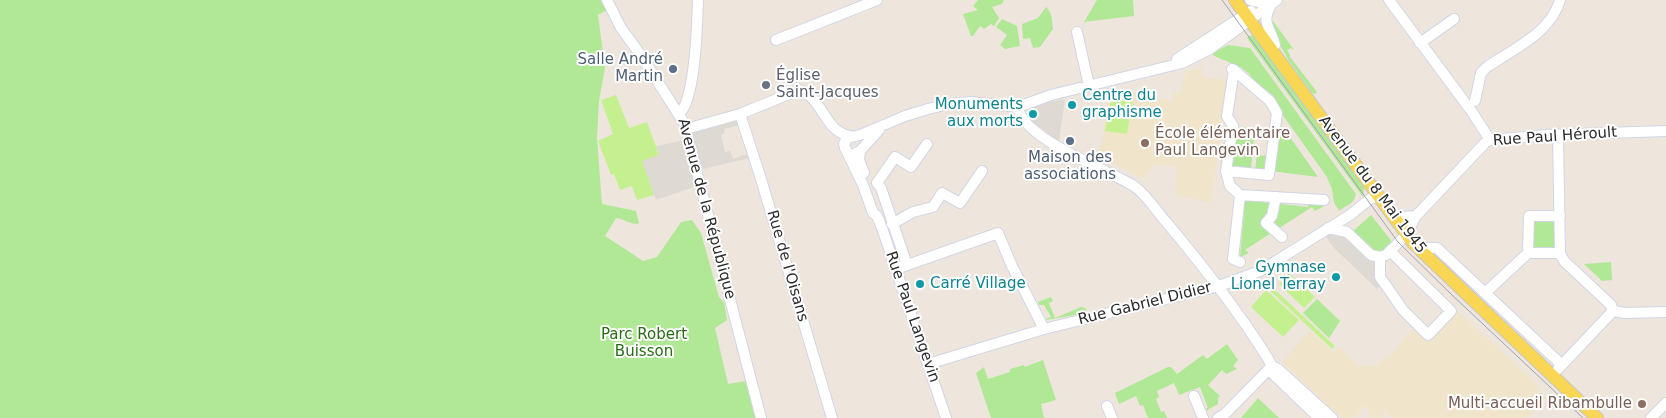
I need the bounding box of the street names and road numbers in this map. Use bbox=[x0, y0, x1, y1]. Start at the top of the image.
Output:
street label: Avenue du 8 Mai 1945 bbox=[1314, 113, 1430, 257]
street label: Avenue de la République bbox=[673, 117, 739, 301]
street label: Rue Paul Héroult bbox=[1492, 124, 1618, 150]
street label: Rue de l'Oisans bbox=[762, 208, 812, 324]
street label: Rue Paul Langevin bbox=[881, 249, 943, 385]
street label: Rue Gabriel Didier bbox=[1076, 279, 1214, 329]

